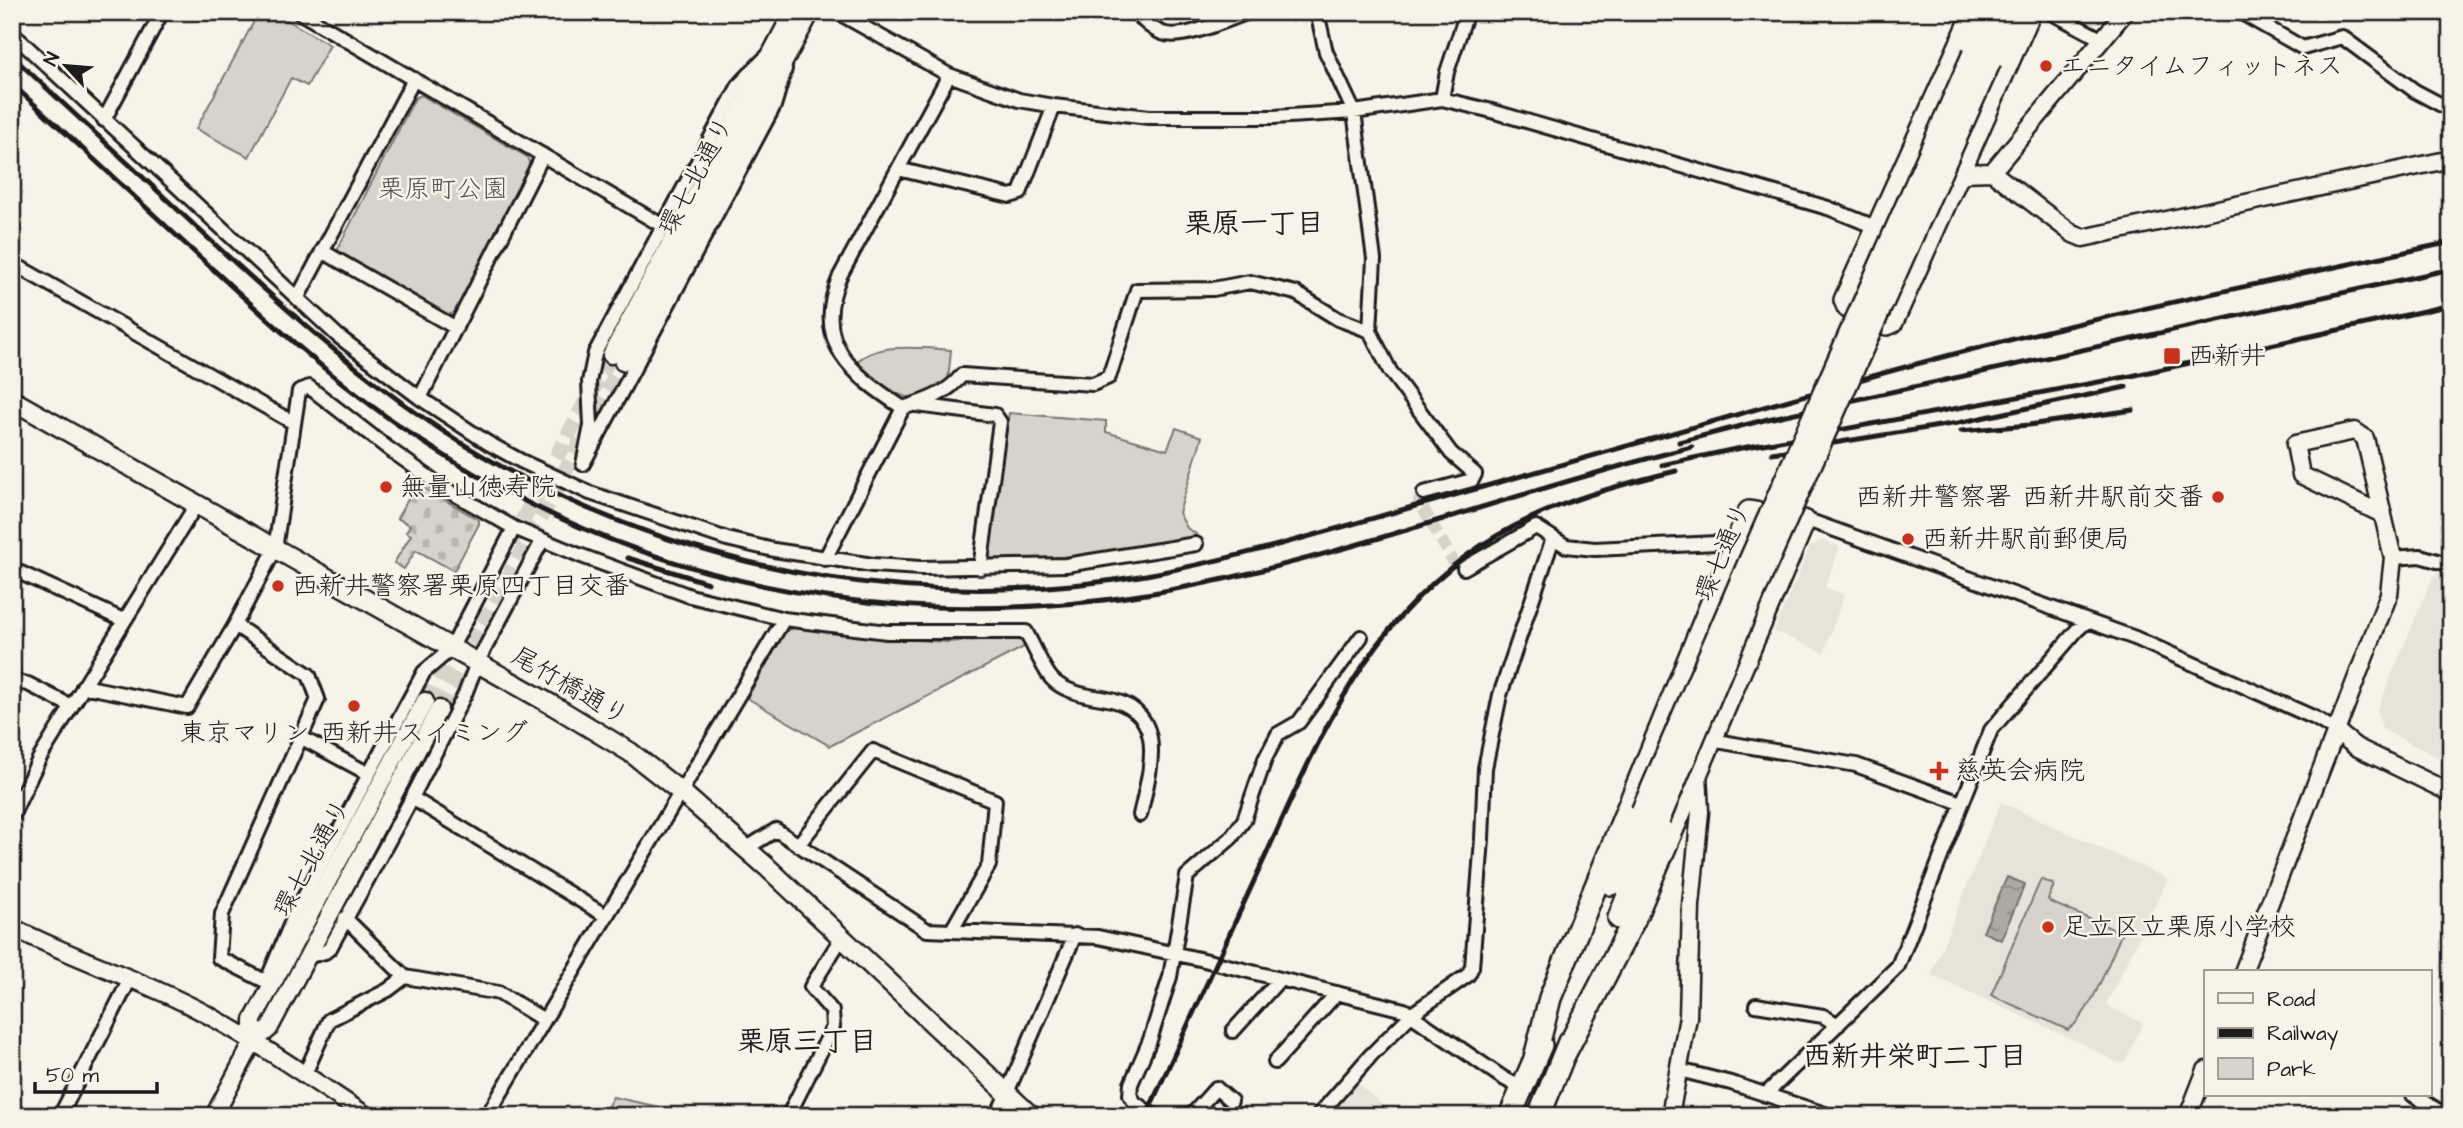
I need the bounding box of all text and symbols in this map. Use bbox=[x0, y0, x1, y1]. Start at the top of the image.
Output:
north arrow bbox=[32, 32, 102, 102]
text: N bbox=[37, 48, 67, 70]
place label: エニタイムフィットネス bbox=[2060, 48, 2343, 84]
marker: エニタイムフィットネス bbox=[2038, 58, 2054, 74]
street label: 環七北通り bbox=[650, 110, 742, 242]
park label: 栗原町公園 bbox=[378, 171, 508, 207]
district label: 栗原一丁目 bbox=[1184, 204, 1324, 243]
place label: 西新井 bbox=[2188, 338, 2266, 374]
marker: 西新井 bbox=[2162, 346, 2182, 366]
place label: 無量山徳寿院 bbox=[400, 469, 556, 505]
marker: 無量山徳寿院 bbox=[378, 479, 394, 495]
place label: 西新井警察署 西新井駅前交番 bbox=[1856, 479, 2204, 515]
marker: 西新井警察署 西新井駅前交番 bbox=[2210, 489, 2226, 505]
street label: 環七通り bbox=[1686, 497, 1760, 607]
place label: 西新井駅前郵便局 bbox=[1922, 521, 2130, 557]
marker: 西新井駅前郵便局 bbox=[1900, 531, 1916, 547]
place label: 西新井警察署栗原四丁目交番 bbox=[292, 568, 630, 604]
marker: 西新井警察署栗原四丁目交番 bbox=[270, 578, 286, 594]
street label: 尾竹橋通り bbox=[505, 638, 635, 734]
marker: 東京マリン 西新井スイミング bbox=[346, 698, 362, 714]
place label: 東京マリン 西新井スイミング bbox=[180, 715, 528, 751]
place label: 慈英会病院 bbox=[1955, 753, 2085, 789]
marker: 慈英会病院 bbox=[1929, 761, 1949, 781]
street label: 環七北通り bbox=[265, 792, 359, 924]
place label: 足立区立栗原小学校 bbox=[2062, 909, 2296, 945]
marker: 足立区立栗原小学校 bbox=[2040, 919, 2056, 935]
legend bbox=[2204, 970, 2432, 1096]
text: Road bbox=[2267, 985, 2315, 1014]
text: Railway bbox=[2267, 1019, 2339, 1050]
district label: 栗原三丁目 bbox=[737, 1022, 877, 1061]
district label: 西新井栄町二丁目 bbox=[1803, 1037, 2027, 1076]
scale bar bbox=[35, 1051, 158, 1095]
text: Park bbox=[2267, 1055, 2316, 1084]
text: 50 m bbox=[46, 1061, 100, 1090]

